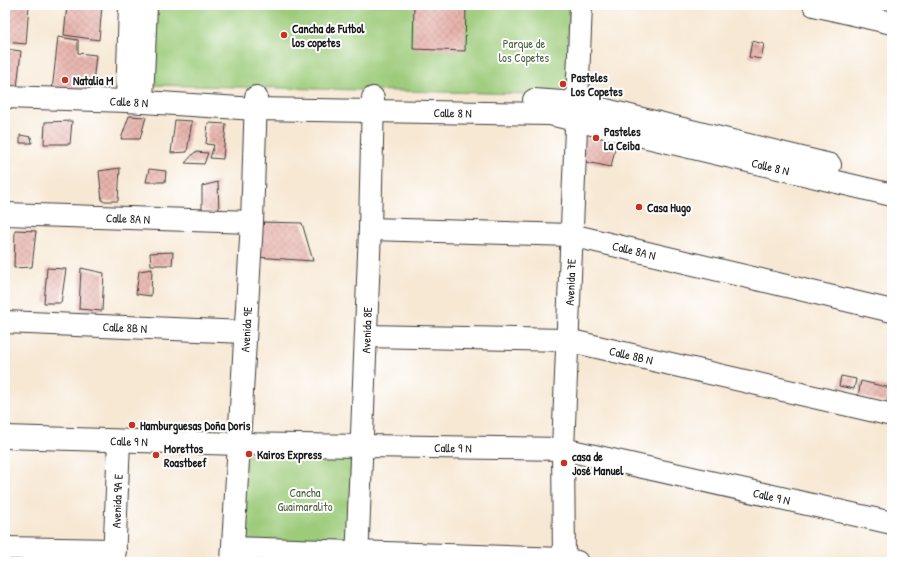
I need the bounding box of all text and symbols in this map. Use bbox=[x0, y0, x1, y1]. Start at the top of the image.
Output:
place label: Cancha de Futbol los copetes bbox=[292, 20, 365, 52]
marker: Cancha de Futbol los copetes bbox=[279, 30, 289, 40]
park label: Parque de los Copetes bbox=[499, 35, 550, 66]
place label: Pasteles Los Copetes bbox=[571, 69, 623, 101]
place label: Natalia M bbox=[73, 72, 113, 89]
marker: Natalia M bbox=[60, 75, 70, 85]
marker: Pasteles Los Copetes bbox=[558, 79, 568, 89]
street label: Calle 8 N bbox=[109, 92, 149, 111]
street label: Calle 8 N bbox=[433, 104, 472, 121]
place label: Pasteles La Ceiba bbox=[604, 123, 641, 154]
marker: Pasteles La Ceiba bbox=[591, 133, 601, 143]
street label: Calle 8 N bbox=[750, 154, 791, 179]
place label: Casa Hugo bbox=[647, 199, 691, 217]
marker: Casa Hugo bbox=[634, 202, 644, 212]
street label: Calle 8A N bbox=[106, 209, 150, 227]
street label: Calle 8A N bbox=[611, 237, 658, 263]
street label: Avenida 7E bbox=[560, 258, 579, 306]
street label: Avenida 9E bbox=[236, 306, 256, 353]
street label: Avenida 8E bbox=[357, 306, 375, 354]
street label: Calle 8B N bbox=[102, 318, 147, 336]
street label: Calle 8B N bbox=[608, 342, 655, 368]
place label: Hamburguesas Doña Doris bbox=[140, 417, 251, 435]
marker: Hamburguesas Doña Doris bbox=[127, 420, 137, 430]
street label: Calle 9 N bbox=[110, 432, 148, 450]
street label: Calle 9 N bbox=[434, 439, 472, 456]
place label: Morettos Roastbeef bbox=[164, 440, 207, 471]
place label: Kairos Express bbox=[257, 446, 322, 464]
place label: casa de José Manuel bbox=[572, 448, 624, 479]
marker: Kairos Express bbox=[244, 449, 254, 459]
marker: Morettos Roastbeef bbox=[151, 450, 161, 460]
marker: casa de José Manuel bbox=[559, 458, 569, 468]
street label: Avenida 9A E bbox=[107, 473, 126, 528]
park label: Cancha Guaimaralito bbox=[278, 484, 333, 515]
street label: Calle 9 N bbox=[751, 484, 792, 508]

